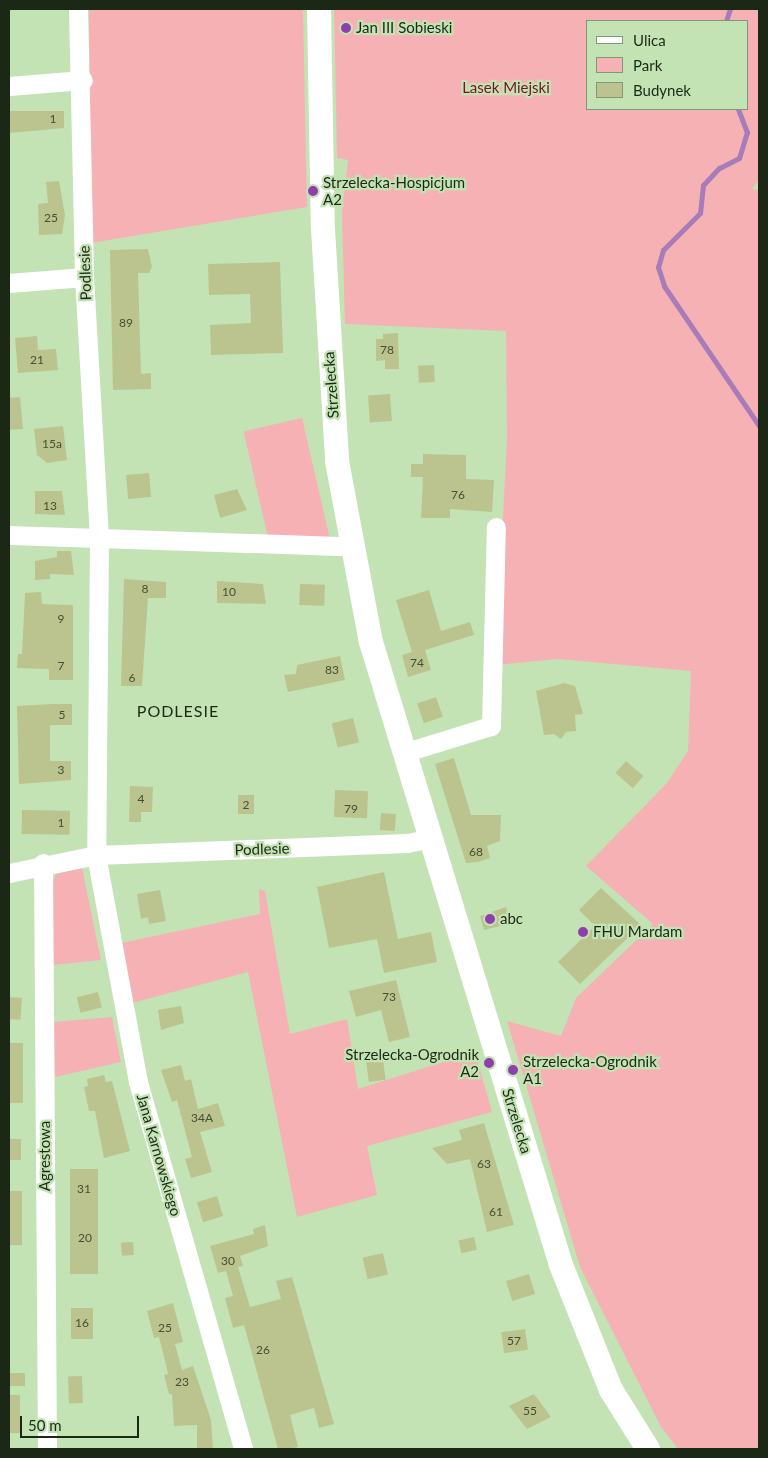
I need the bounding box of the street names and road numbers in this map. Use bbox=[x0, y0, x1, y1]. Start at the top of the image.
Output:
street label: Podlesie bbox=[75, 245, 95, 301]
street label: Strzelecka bbox=[320, 351, 342, 419]
street label: Podlesie bbox=[234, 839, 290, 859]
street label: Strzelecka bbox=[499, 1086, 535, 1156]
street label: Jana Karnowskiego bbox=[133, 1092, 185, 1218]
street label: Agrestowa bbox=[36, 1121, 54, 1191]

